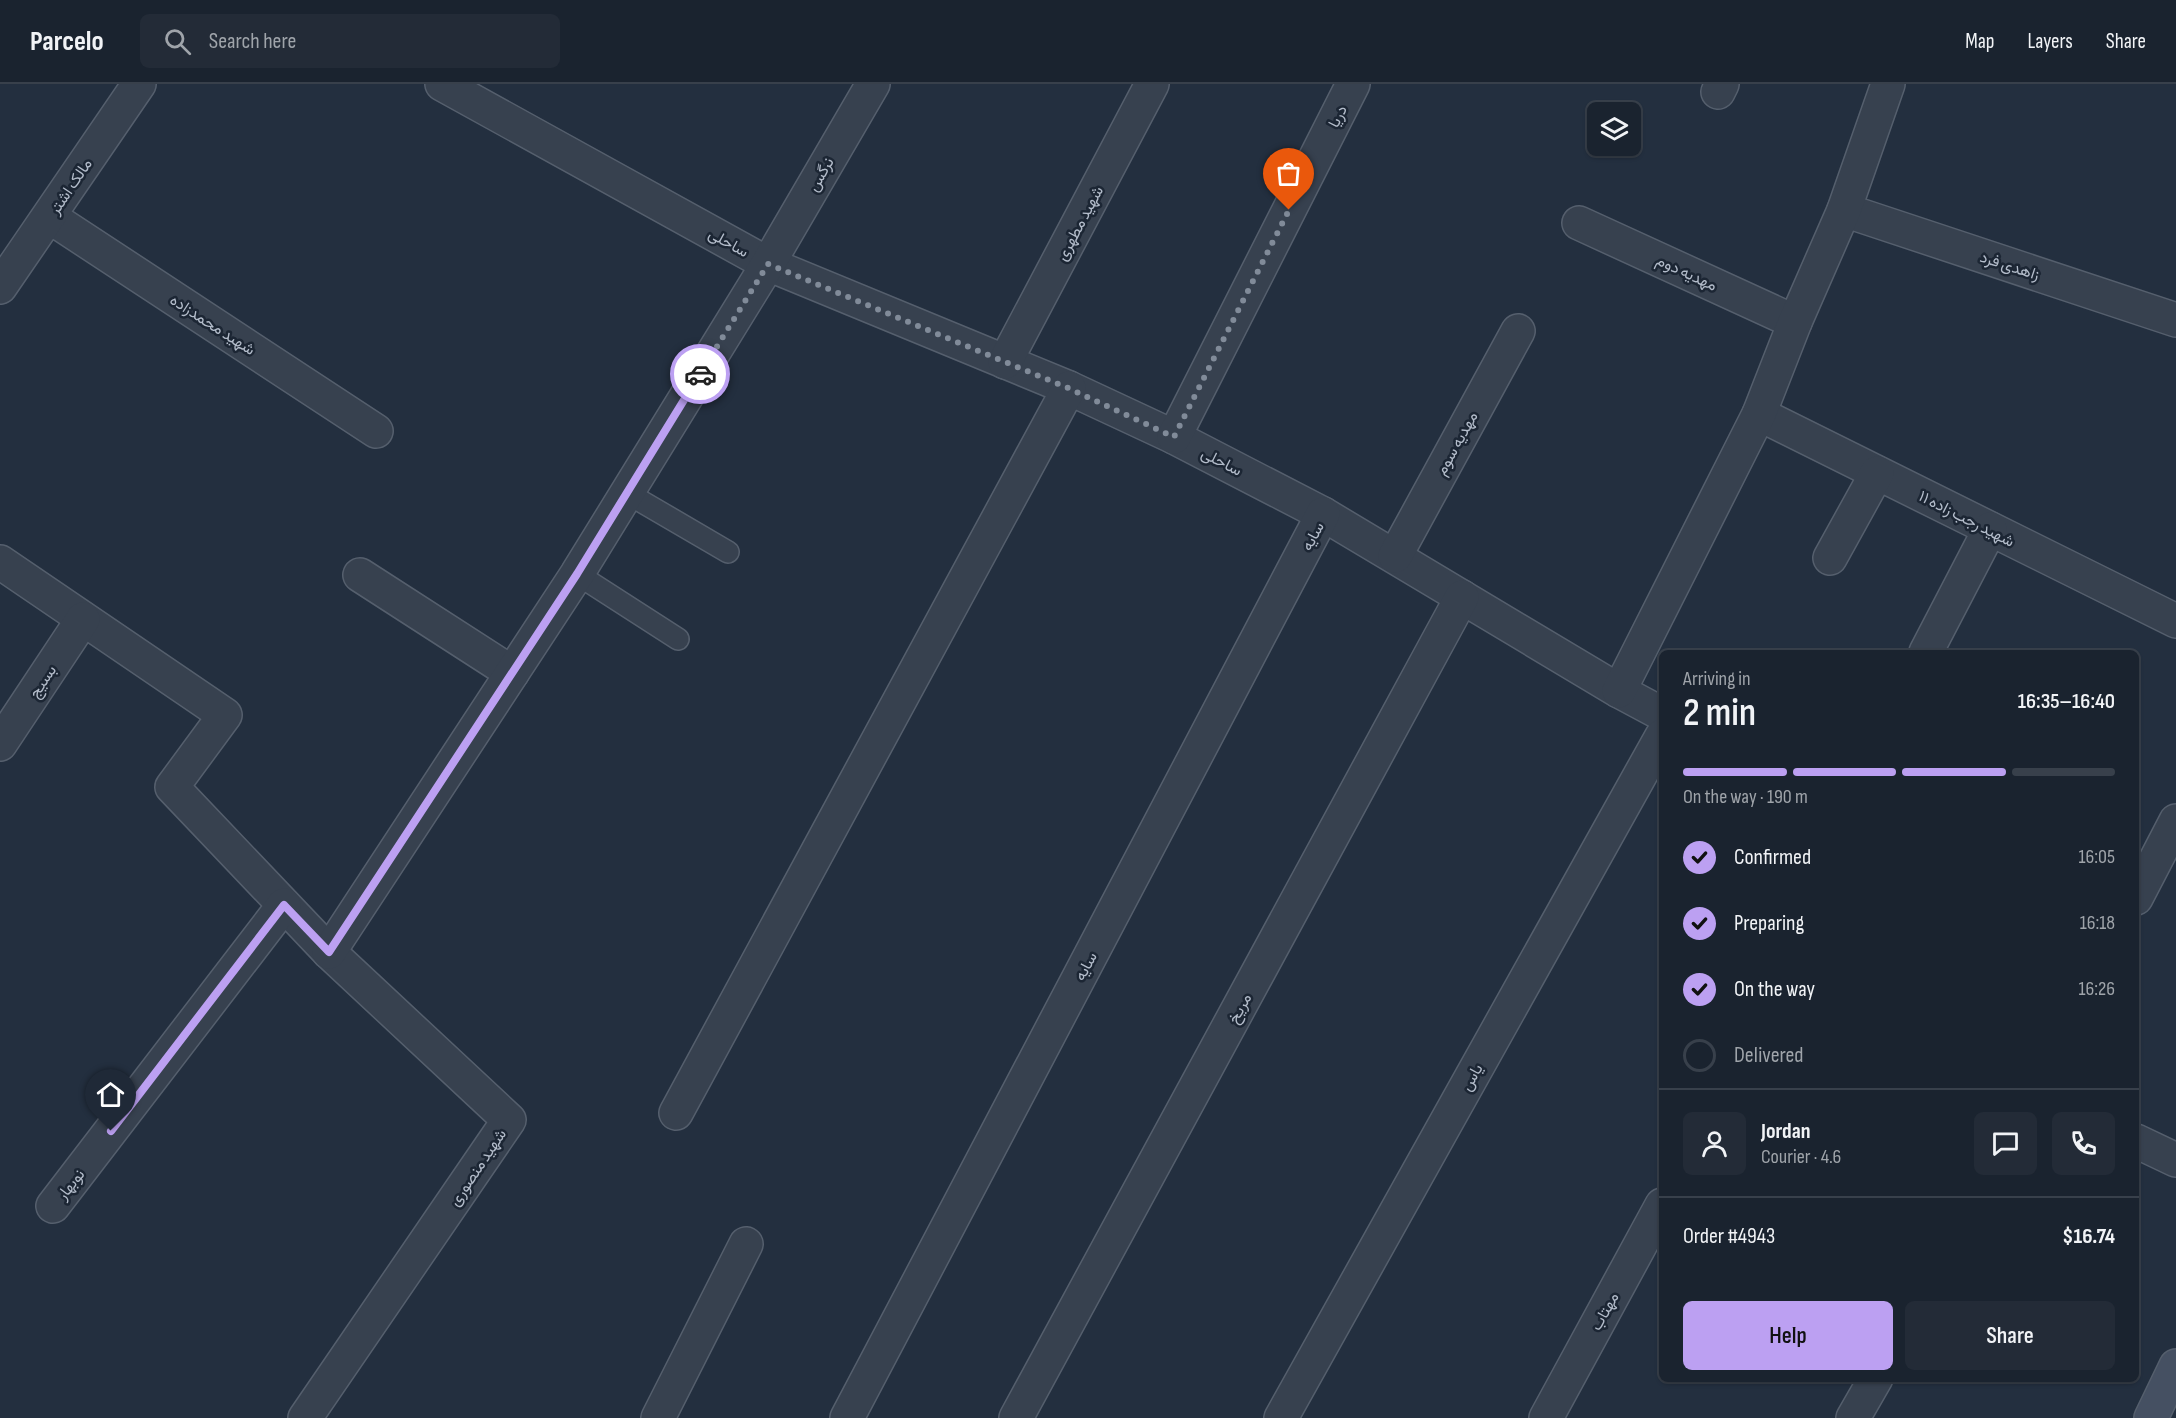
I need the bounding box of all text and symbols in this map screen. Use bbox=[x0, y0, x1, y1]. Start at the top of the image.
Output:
search box bbox=[140, 14, 560, 68]
text: Parcelo bbox=[30, 25, 104, 58]
icon: search bbox=[161, 25, 194, 58]
text: Search here bbox=[209, 28, 296, 55]
text: Map bbox=[1965, 29, 1994, 54]
text: Layers bbox=[2027, 29, 2073, 54]
text: Share bbox=[2106, 29, 2146, 54]
street label: دریا bbox=[1325, 102, 1352, 131]
map controls bbox=[1587, 102, 1641, 156]
button: layers bbox=[1587, 102, 1641, 156]
pin bbox=[1263, 148, 1314, 210]
street label: نرگس bbox=[804, 154, 839, 195]
street label: مالک اشتر bbox=[45, 155, 97, 219]
icon: bag bbox=[1272, 157, 1305, 190]
street label: شهید مطهری bbox=[1053, 183, 1108, 264]
street label: ساحلی bbox=[705, 225, 752, 262]
street label: زاهدی فرد bbox=[1977, 248, 2042, 285]
street label: مهدیه دوم bbox=[1653, 251, 1720, 296]
street label: شهید محمدزاده bbox=[166, 291, 258, 360]
courier bbox=[670, 344, 730, 404]
icon: car bbox=[684, 358, 717, 391]
street label: مهدیه سوم bbox=[1432, 408, 1483, 479]
street label: ساحلی bbox=[1198, 444, 1245, 481]
street label: شهید رجب زاده ۱۱ bbox=[1915, 487, 2017, 552]
street label: سایه bbox=[1298, 519, 1329, 554]
street label: بسیج bbox=[25, 662, 62, 703]
text: Arriving in bbox=[1683, 667, 1751, 691]
text: 16:35–16:40 bbox=[2018, 688, 2115, 715]
text: 2 min bbox=[1683, 690, 1756, 737]
text: On the way · 190 m bbox=[1683, 785, 1808, 809]
icon: check bbox=[1683, 841, 1716, 874]
text: Confirmed bbox=[1734, 844, 1811, 871]
text: 16:05 bbox=[2079, 845, 2115, 869]
icon: check bbox=[1683, 907, 1716, 940]
text: Preparing bbox=[1734, 910, 1804, 937]
text: 16:18 bbox=[2080, 911, 2115, 935]
street label: سایه bbox=[1071, 949, 1102, 984]
icon: check bbox=[1683, 973, 1716, 1006]
text: On the way bbox=[1734, 976, 1815, 1003]
text: 16:26 bbox=[2078, 977, 2115, 1001]
street label: مریخ bbox=[1224, 990, 1257, 1028]
text: Delivered bbox=[1734, 1042, 1803, 1069]
street label: یاس bbox=[1457, 1061, 1487, 1095]
pin bbox=[85, 1069, 136, 1131]
icon: home bbox=[94, 1078, 127, 1111]
button: person bbox=[1683, 1112, 1746, 1175]
button: chat bbox=[1974, 1112, 2037, 1175]
button: phone bbox=[2052, 1112, 2115, 1175]
text: Jordan bbox=[1761, 1118, 1810, 1145]
street label: شهید منصوری bbox=[445, 1126, 511, 1210]
text: Courier · 4.6 bbox=[1761, 1145, 1841, 1169]
street label: نوبهار bbox=[53, 1166, 89, 1205]
text: Order #4943 bbox=[1683, 1223, 1775, 1250]
text: $16.74 bbox=[2062, 1223, 2115, 1250]
street label: مهتاب bbox=[1587, 1289, 1624, 1334]
button: Help bbox=[1683, 1301, 1893, 1370]
button: Share bbox=[1905, 1301, 2115, 1370]

